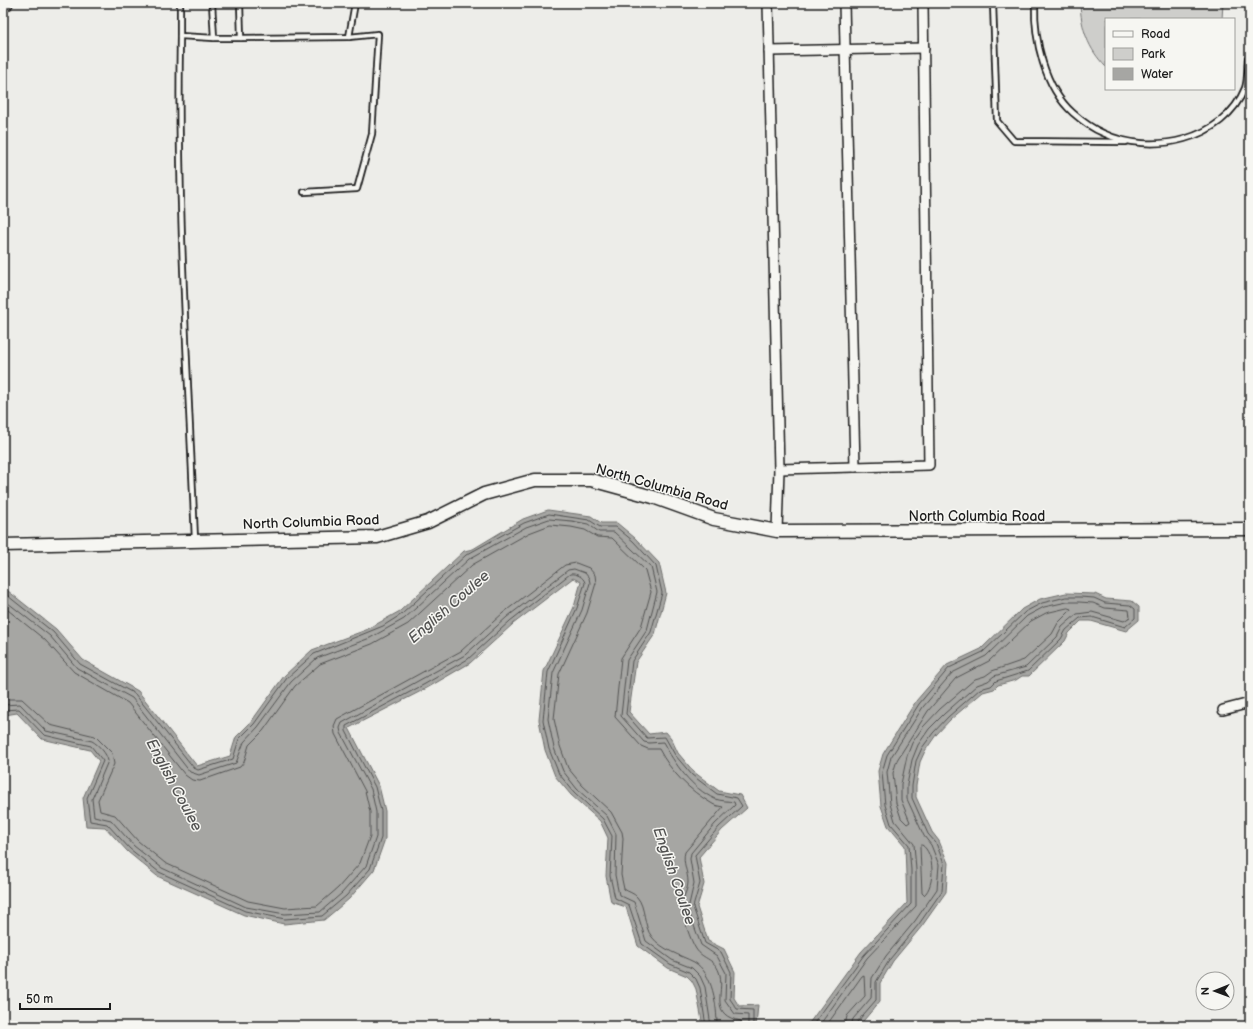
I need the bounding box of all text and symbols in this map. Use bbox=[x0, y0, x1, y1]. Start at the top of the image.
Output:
legend bbox=[1105, 18, 1235, 90]
text: Road bbox=[1141, 27, 1170, 42]
text: Park bbox=[1141, 47, 1165, 62]
text: Water bbox=[1141, 67, 1173, 82]
street label: North Columbia Road bbox=[594, 460, 730, 514]
street label: North Columbia Road bbox=[909, 508, 1045, 525]
street label: North Columbia Road bbox=[242, 511, 380, 533]
water label: English Coulee bbox=[404, 566, 494, 648]
water label: English Coulee bbox=[142, 736, 206, 835]
water label: English Coulee bbox=[648, 825, 700, 928]
north arrow bbox=[1195, 971, 1235, 1011]
scale bar bbox=[20, 985, 110, 1011]
text: N bbox=[1199, 987, 1212, 995]
text: 50 m bbox=[26, 992, 53, 1007]

